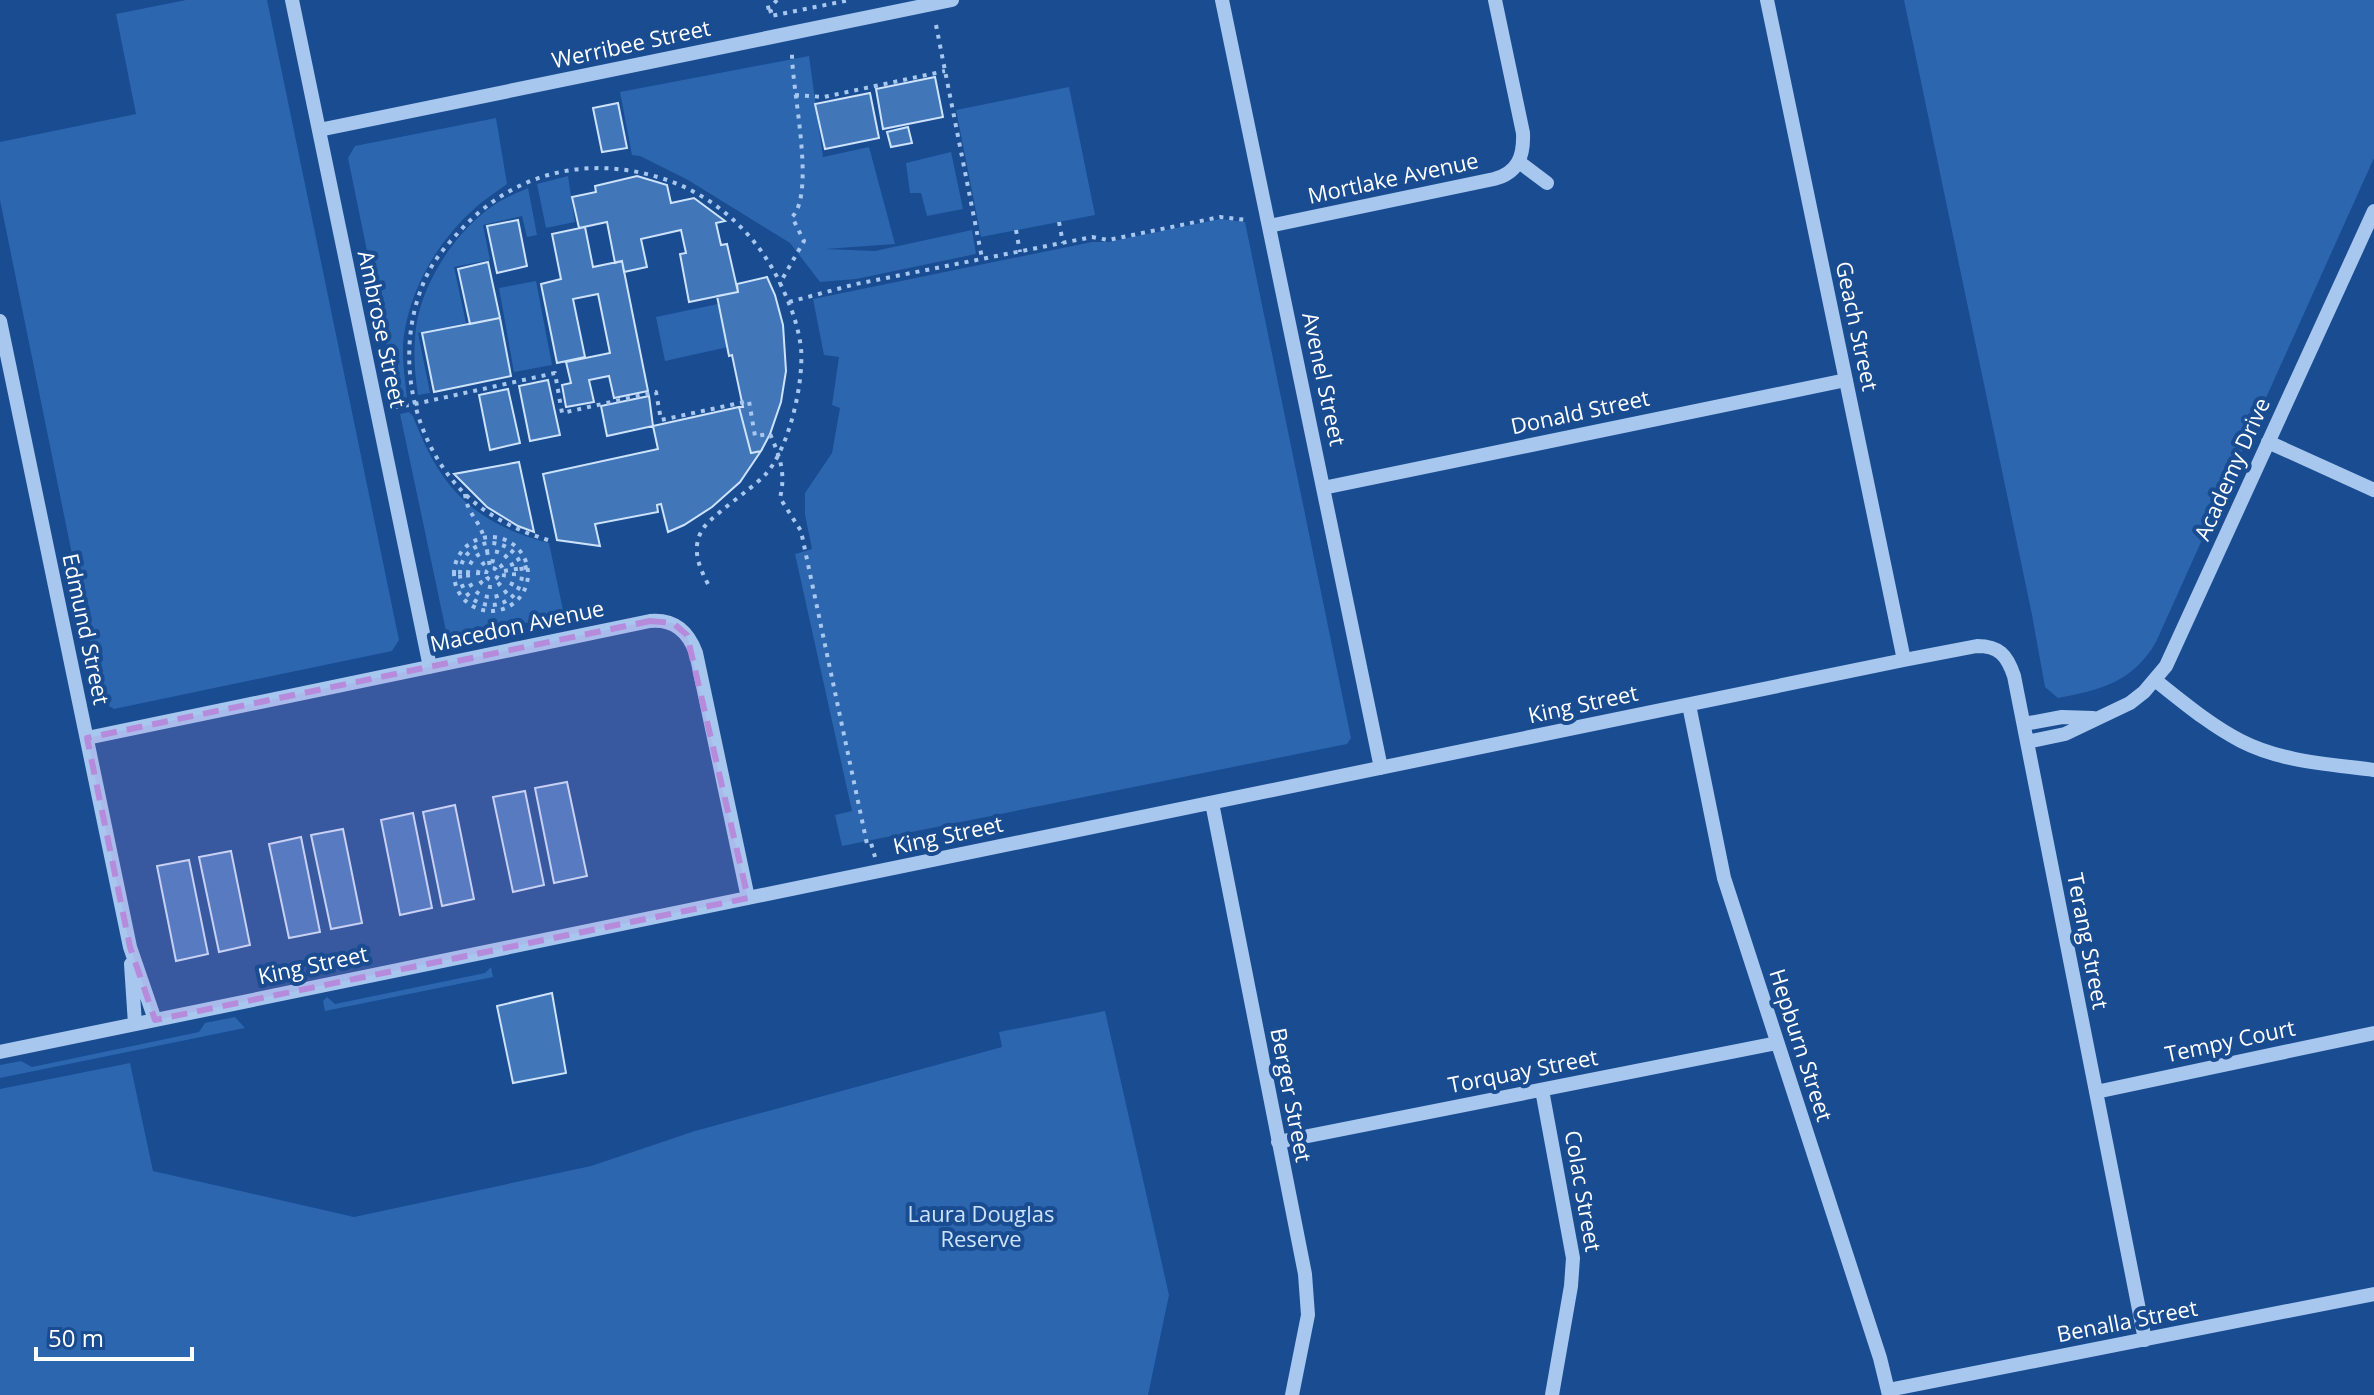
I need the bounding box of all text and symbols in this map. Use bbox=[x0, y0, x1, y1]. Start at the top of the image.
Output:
street label: Werribee Street bbox=[549, 12, 713, 74]
street label: Mortlake Avenue bbox=[1305, 144, 1481, 210]
street label: Ambrose Street bbox=[352, 247, 414, 410]
street label: Geach Street bbox=[1830, 258, 1886, 394]
street label: Avenel Street bbox=[1296, 309, 1354, 448]
street label: Donald Street bbox=[1508, 382, 1652, 440]
street label: Academy Drive bbox=[2186, 392, 2276, 545]
street label: Edmund Street bbox=[56, 551, 118, 707]
street label: Macedon Avenue bbox=[427, 592, 607, 658]
street label: King Street bbox=[1525, 677, 1641, 729]
street label: King Street bbox=[890, 808, 1006, 860]
street label: Terang Street bbox=[2061, 870, 2117, 1012]
street label: King Street bbox=[255, 938, 371, 990]
street label: Hepburn Street bbox=[1763, 965, 1841, 1125]
street label: Tempy Court bbox=[2162, 1012, 2298, 1068]
street label: Berger Street bbox=[1264, 1025, 1320, 1165]
street label: Torquay Street bbox=[1445, 1041, 1600, 1099]
street label: Colac Street bbox=[1559, 1128, 1609, 1254]
park label: Laura Douglas Reserve bbox=[907, 1198, 1055, 1253]
street label: Benalla Street bbox=[2054, 1292, 2200, 1348]
scale bar bbox=[36, 1311, 192, 1361]
text: 50 m bbox=[48, 1321, 104, 1354]

